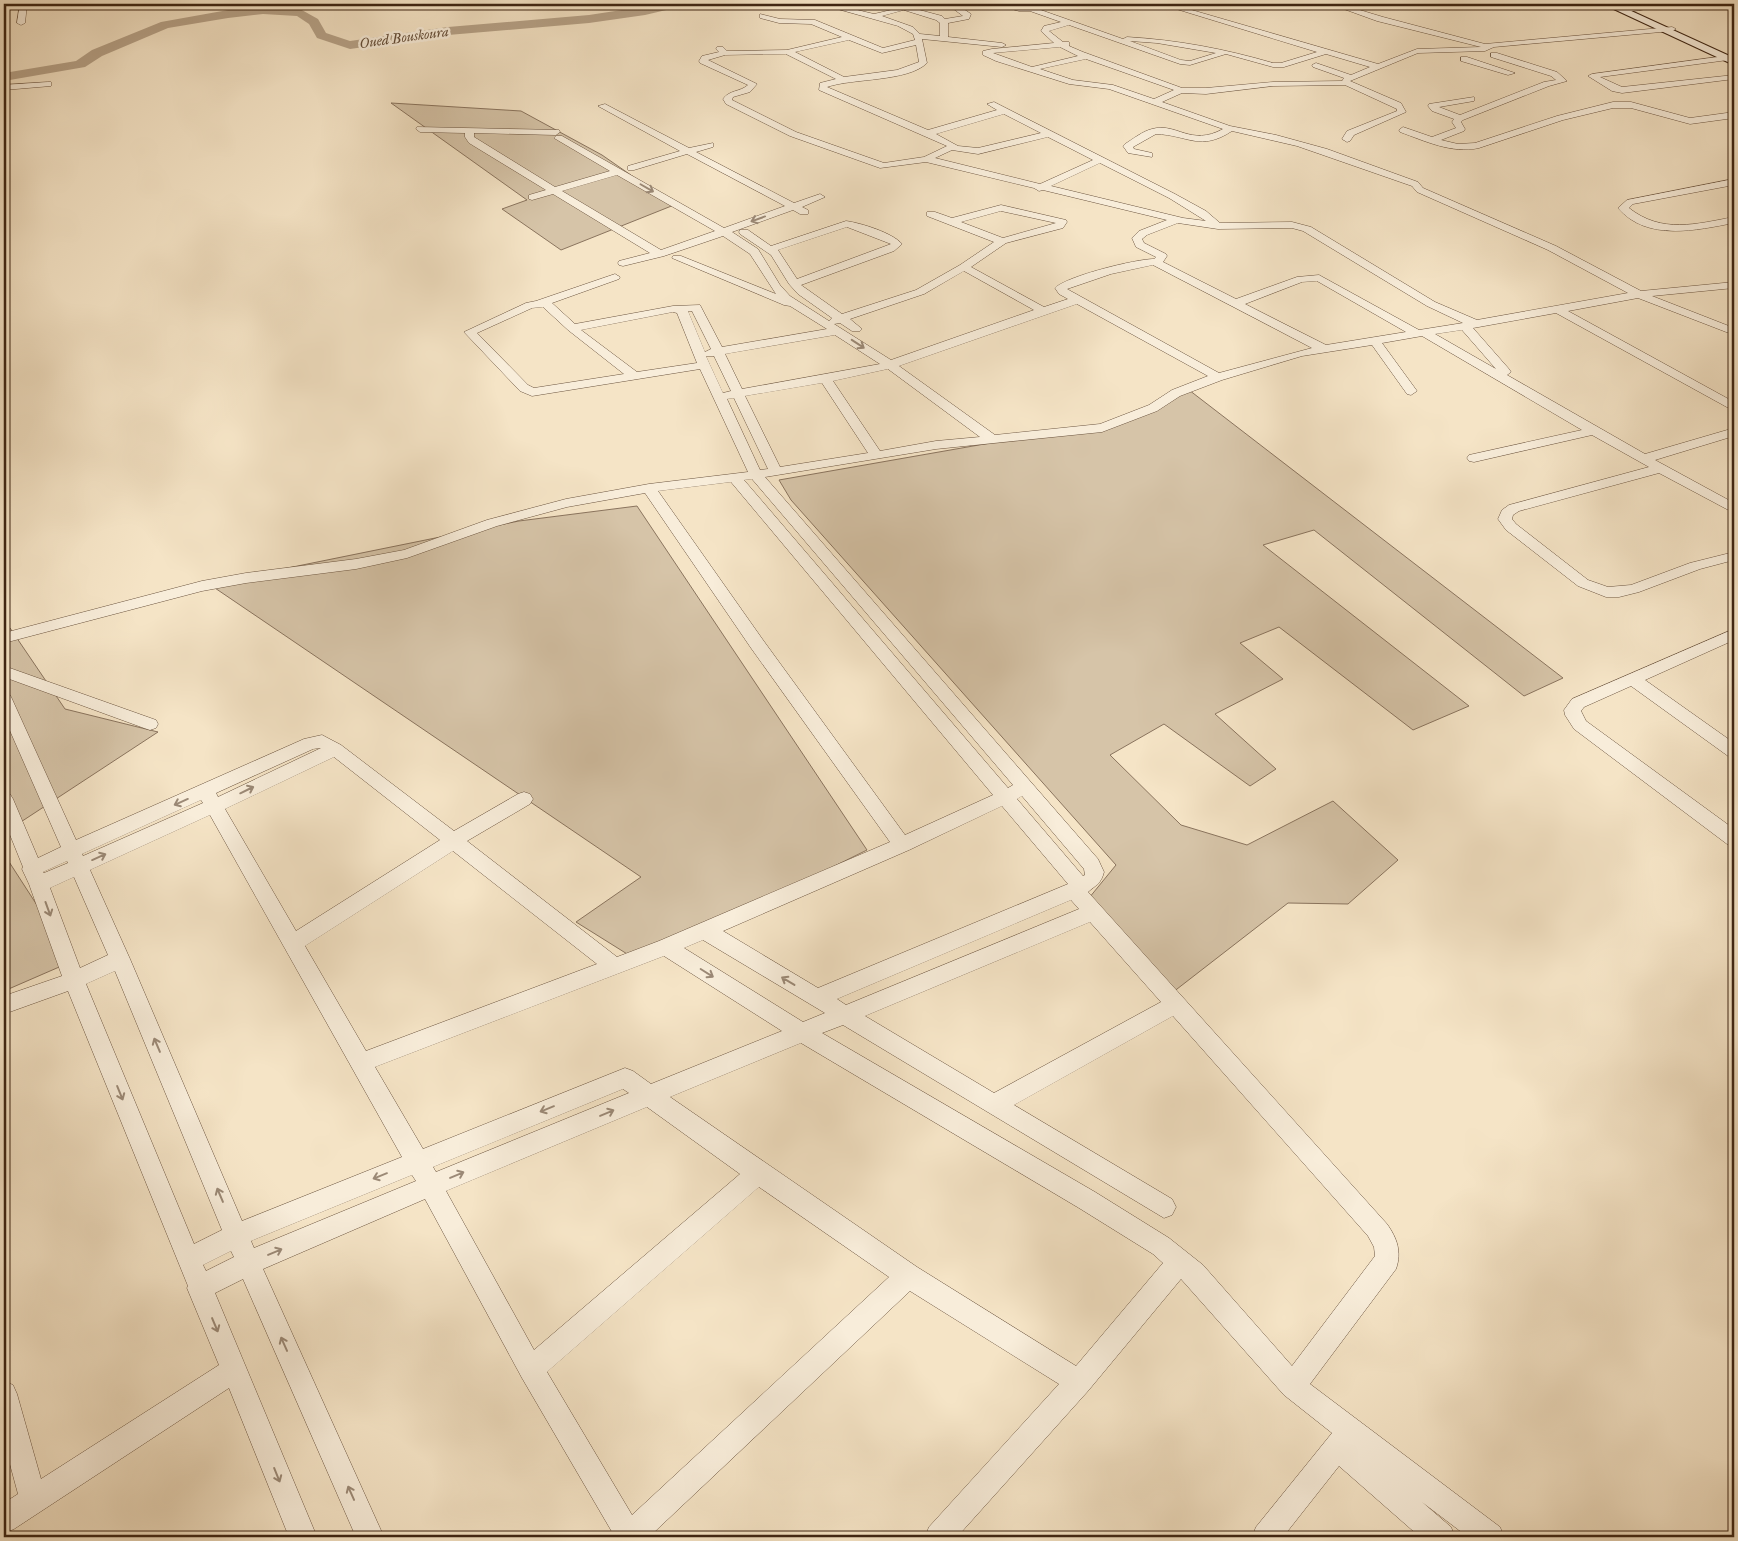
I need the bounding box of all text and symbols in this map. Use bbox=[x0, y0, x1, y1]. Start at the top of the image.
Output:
water label: Oued Bouskoura bbox=[358, 23, 450, 52]
one-way arrow bbox=[639, 184, 653, 194]
one-way arrow bbox=[751, 215, 766, 224]
one-way arrow bbox=[850, 340, 864, 350]
one-way arrow bbox=[240, 785, 255, 795]
one-way arrow bbox=[174, 798, 189, 808]
one-way arrow bbox=[91, 851, 106, 861]
one-way arrow bbox=[44, 901, 53, 917]
one-way arrow bbox=[699, 968, 713, 978]
one-way arrow bbox=[781, 975, 795, 985]
one-way arrow bbox=[151, 1038, 160, 1053]
one-way arrow bbox=[116, 1085, 126, 1100]
one-way arrow bbox=[540, 1105, 555, 1114]
one-way arrow bbox=[599, 1108, 614, 1117]
one-way arrow bbox=[449, 1170, 464, 1180]
one-way arrow bbox=[373, 1172, 388, 1182]
one-way arrow bbox=[215, 1188, 224, 1203]
one-way arrow bbox=[267, 1247, 282, 1256]
one-way arrow bbox=[210, 1317, 220, 1332]
one-way arrow bbox=[279, 1337, 289, 1352]
one-way arrow bbox=[273, 1467, 283, 1482]
one-way arrow bbox=[345, 1486, 355, 1501]

